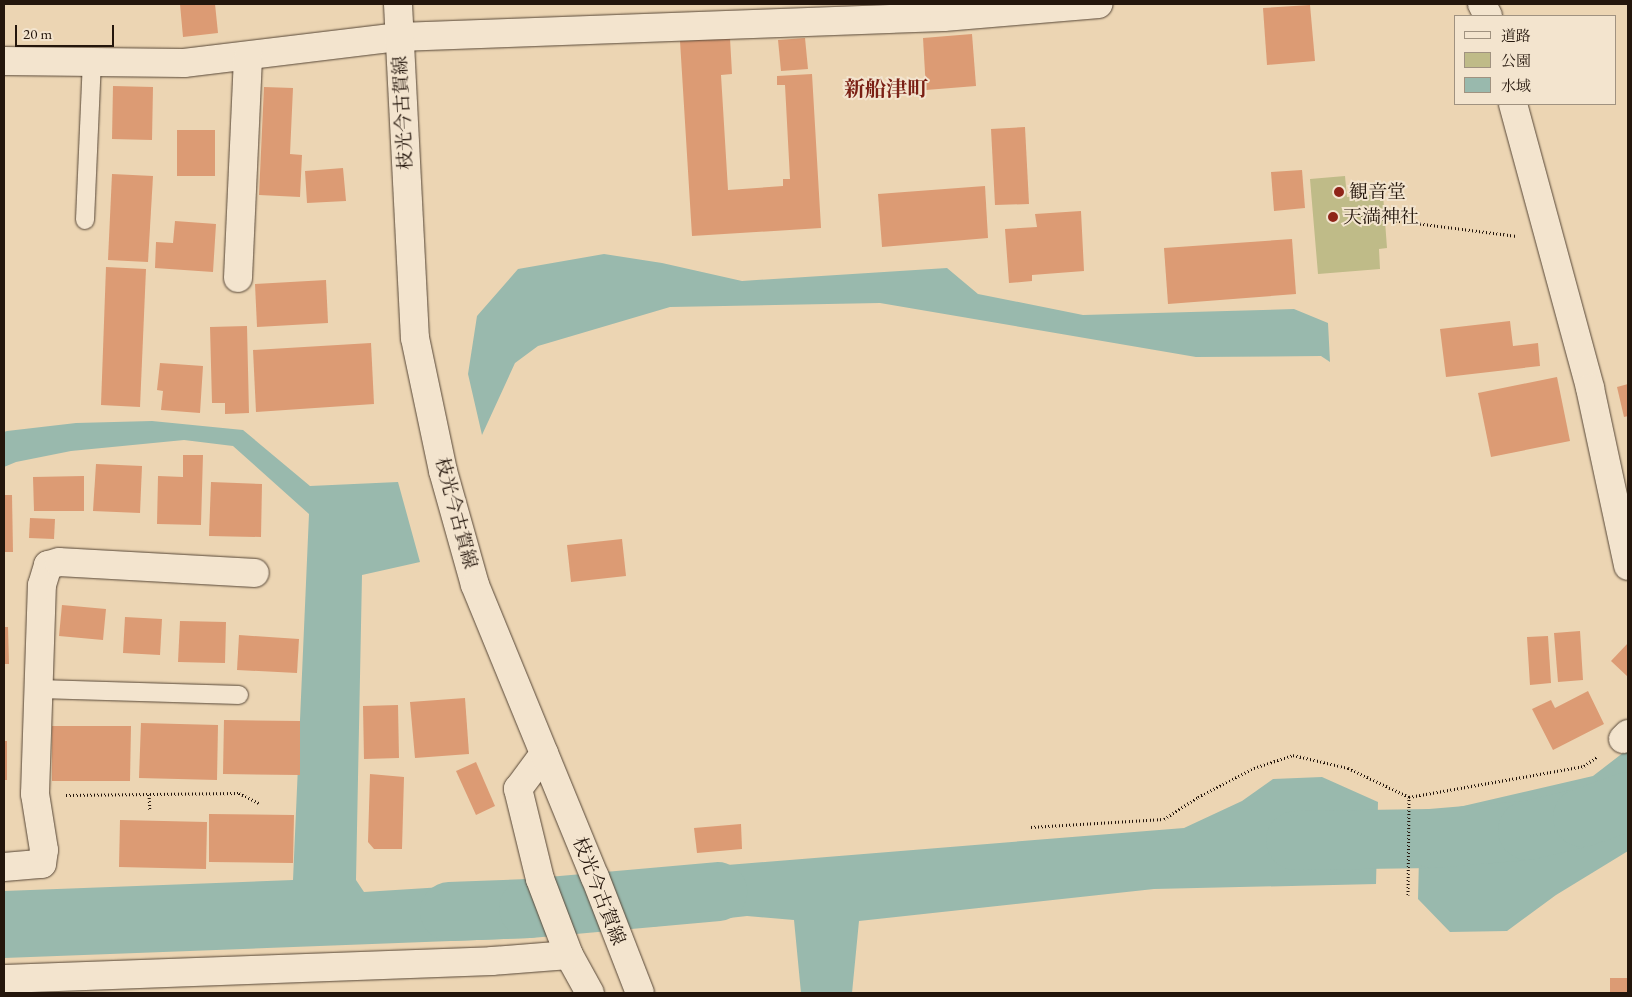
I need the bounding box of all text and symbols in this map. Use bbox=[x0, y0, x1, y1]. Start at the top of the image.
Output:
scale bar bbox=[18, 15, 116, 47]
legend bbox=[1454, 15, 1617, 105]
text: 20 m bbox=[23, 24, 52, 43]
text: 道路 bbox=[1501, 26, 1531, 45]
text: 公園 bbox=[1501, 51, 1531, 70]
street label: 枝光今古賀線 bbox=[389, 55, 417, 171]
district label: 新船津町 bbox=[844, 76, 928, 102]
text: 水域 bbox=[1501, 76, 1531, 95]
place label: 観音堂 bbox=[1349, 181, 1406, 203]
marker: 観音堂 bbox=[1333, 186, 1345, 198]
place label: 天満神社 bbox=[1343, 206, 1419, 228]
marker: 天満神社 bbox=[1327, 211, 1339, 223]
street label: 枝光今古賀線 bbox=[430, 455, 482, 571]
street label: 枝光今古賀線 bbox=[568, 834, 630, 948]

